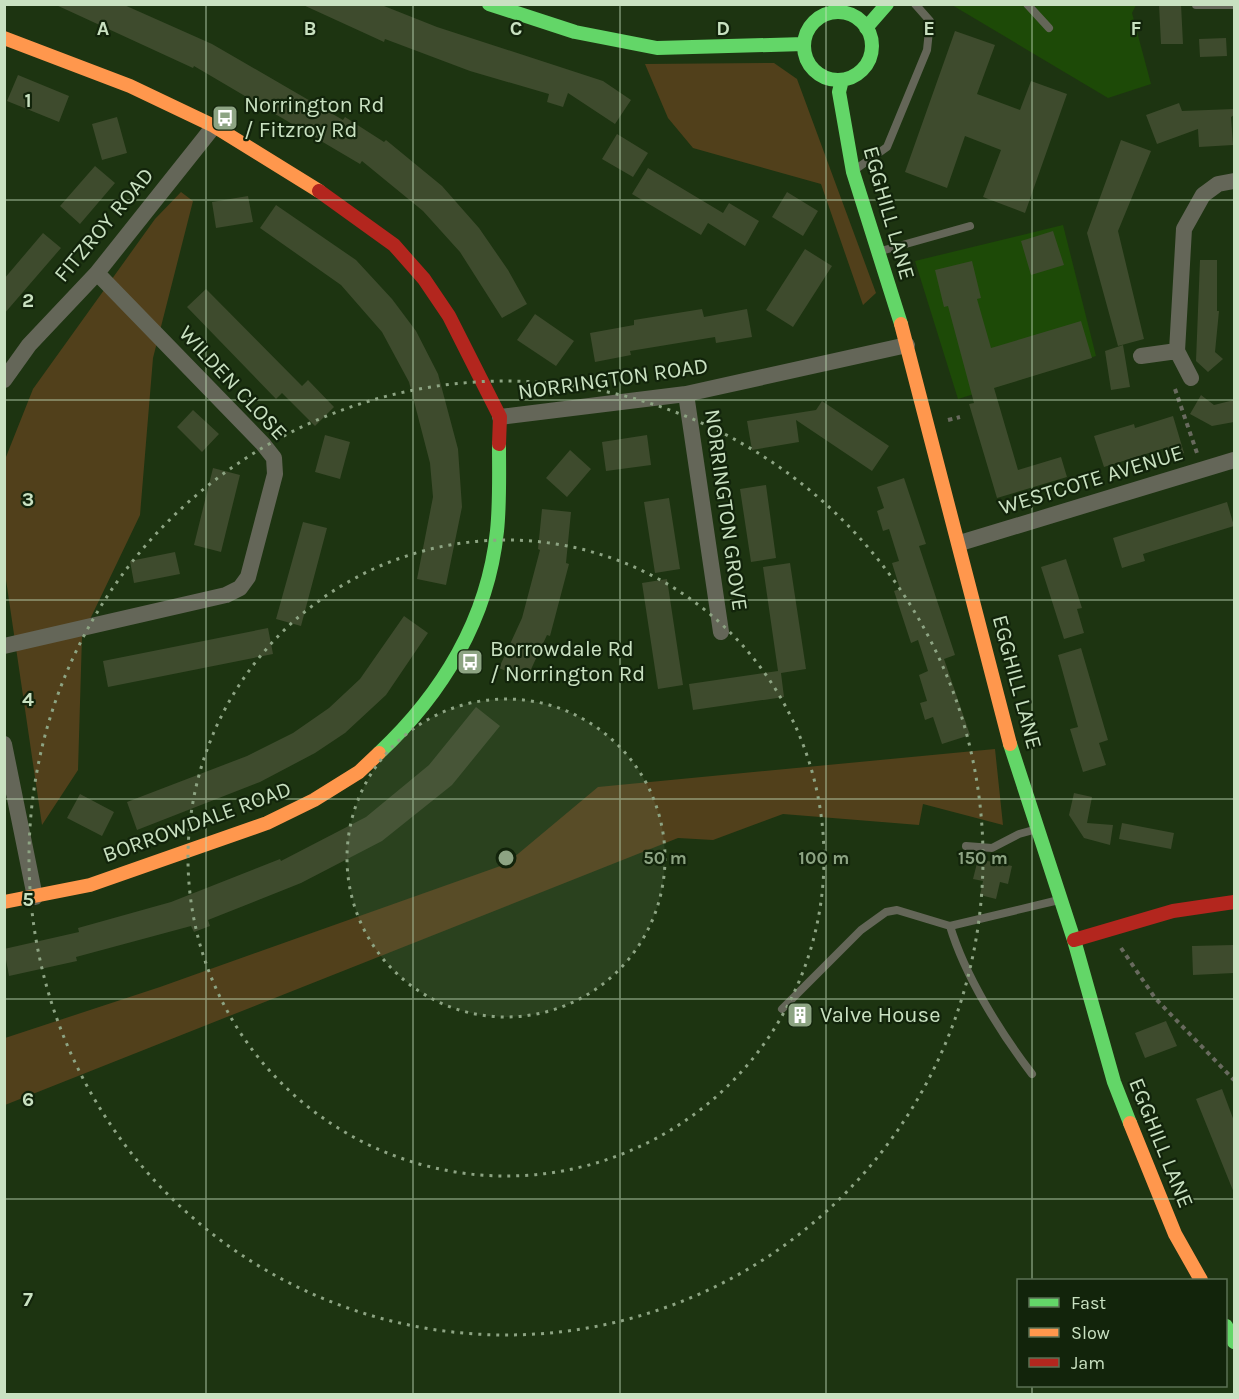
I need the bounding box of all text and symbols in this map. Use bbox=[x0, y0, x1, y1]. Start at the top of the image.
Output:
text: A bbox=[97, 17, 110, 40]
text: B bbox=[304, 17, 316, 40]
text: C bbox=[510, 17, 522, 40]
text: D bbox=[716, 17, 730, 40]
text: E bbox=[923, 17, 935, 40]
text: F bbox=[1131, 17, 1142, 40]
text: 1 bbox=[24, 89, 32, 112]
place label: Norrington Rd / Fitzroy Rd bbox=[244, 92, 385, 143]
bus stop icon: Norrington Rd / Fitzroy Rd bbox=[210, 103, 240, 133]
street label: EGGHILL LANE bbox=[858, 143, 920, 283]
street label: FITZROY ROAD bbox=[49, 163, 159, 287]
text: 2 bbox=[22, 289, 34, 312]
street label: WILDEN CLOSE bbox=[173, 320, 293, 446]
street label: NORRINGTON ROAD bbox=[516, 353, 710, 405]
street label: NORRINGTON GROVE bbox=[699, 407, 753, 613]
street label: WESTCOTE AVENUE bbox=[996, 440, 1186, 520]
text: 3 bbox=[22, 488, 34, 511]
street label: EGGHILL LANE bbox=[987, 612, 1047, 752]
place label: Borrowdale Rd / Norrington Rd bbox=[490, 636, 645, 687]
bus stop icon: Borrowdale Rd / Norrington Rd bbox=[455, 647, 485, 677]
text: 4 bbox=[22, 688, 34, 711]
street label: BORROWDALE ROAD bbox=[99, 776, 295, 868]
text: 50 m bbox=[643, 847, 687, 869]
text: 100 m bbox=[799, 847, 849, 869]
text: 150 m bbox=[958, 847, 1008, 869]
centre of rings bbox=[496, 848, 516, 868]
text: 5 bbox=[22, 888, 34, 911]
building icon: Valve House bbox=[785, 1000, 815, 1030]
place label: Valve House bbox=[820, 1002, 940, 1028]
street label: EGGHILL LANE bbox=[1123, 1074, 1199, 1212]
text: 6 bbox=[22, 1088, 34, 1111]
legend bbox=[1017, 1279, 1227, 1387]
text: 7 bbox=[23, 1288, 33, 1311]
text: Fast bbox=[1071, 1292, 1106, 1314]
text: Slow bbox=[1071, 1322, 1110, 1344]
text: Jam bbox=[1071, 1352, 1105, 1374]

